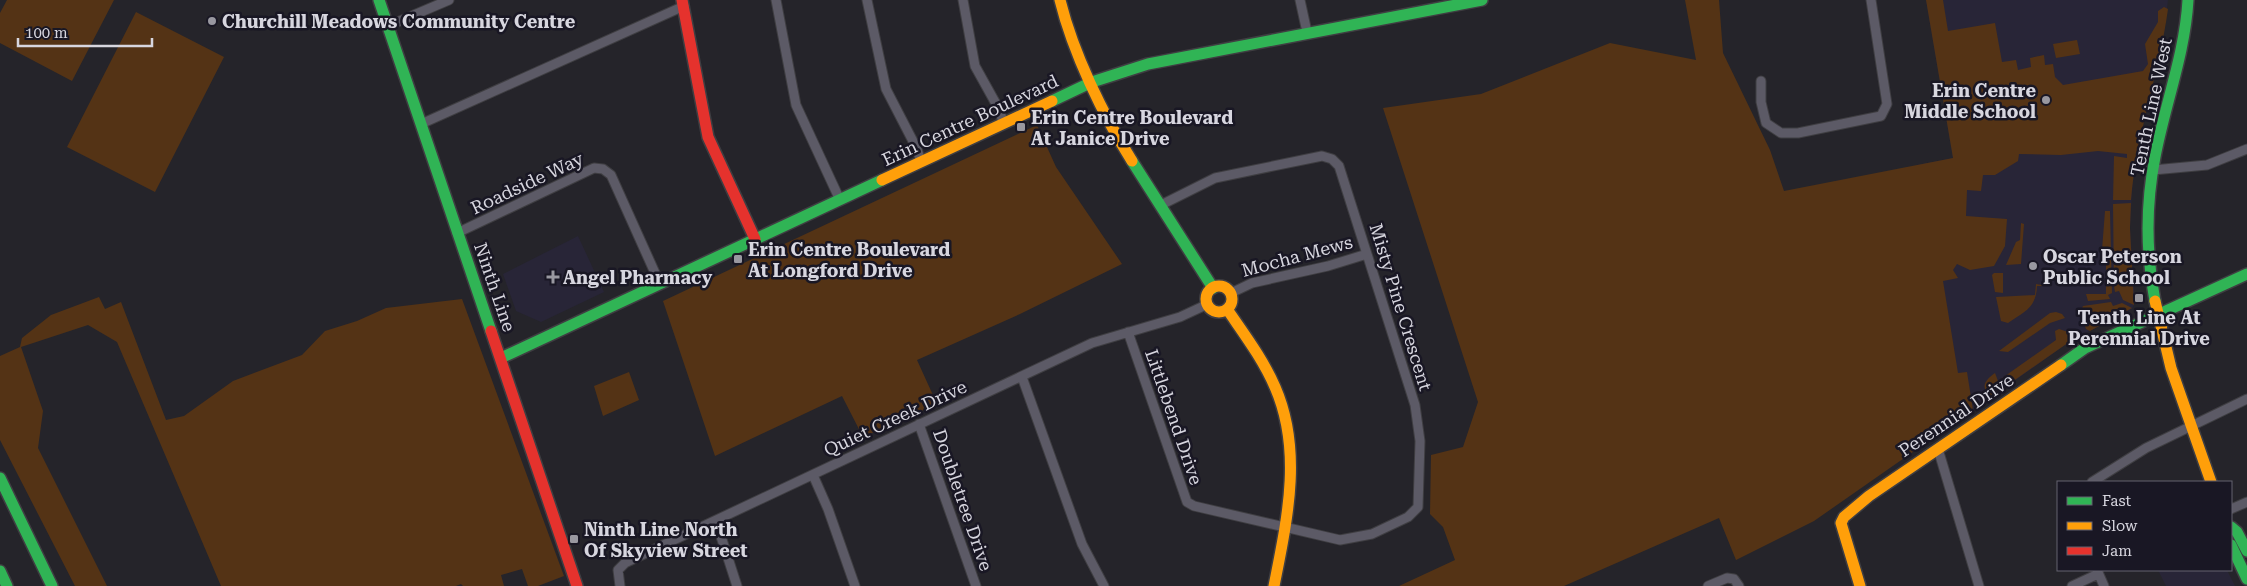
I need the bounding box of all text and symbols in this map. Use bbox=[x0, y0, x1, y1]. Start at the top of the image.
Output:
place label: Churchill Meadows Community Centre bbox=[222, 11, 576, 32]
scale bar bbox=[18, 15, 151, 47]
marker: Churchill Meadows Community Centre bbox=[206, 15, 218, 27]
text: 100 m bbox=[25, 24, 68, 42]
street label: Tenth Line West bbox=[2126, 36, 2176, 178]
street label: Erin Centre Boulevard bbox=[879, 70, 1062, 170]
place label: Erin Centre Middle School bbox=[1904, 80, 2036, 122]
marker: Erin Centre Middle School bbox=[2040, 94, 2052, 106]
place label: Erin Centre Boulevard At Janice Drive bbox=[1031, 107, 1233, 149]
marker: Erin Centre Boulevard At Janice Drive bbox=[1015, 121, 1027, 133]
street label: Roadside Way bbox=[467, 148, 587, 218]
street label: Misty Pine Crescent bbox=[1366, 221, 1437, 393]
street label: Mocha Mews bbox=[1239, 231, 1355, 281]
place label: Erin Centre Boulevard At Longford Drive bbox=[748, 239, 950, 281]
street label: Ninth Line bbox=[470, 240, 520, 335]
place label: Oscar Peterson Public School bbox=[2043, 246, 2182, 288]
marker: Erin Centre Boulevard At Longford Drive bbox=[732, 253, 744, 265]
marker: Oscar Peterson Public School bbox=[2027, 260, 2039, 272]
place label: Angel Pharmacy bbox=[563, 267, 712, 288]
marker: Angel Pharmacy bbox=[547, 271, 559, 283]
marker: Tenth Line At Perennial Drive bbox=[2133, 292, 2145, 304]
place label: Tenth Line At Perennial Drive bbox=[2068, 307, 2210, 349]
street label: Littlebend Drive bbox=[1141, 346, 1207, 488]
street label: Perennial Drive bbox=[1895, 369, 2018, 461]
street label: Quiet Creek Drive bbox=[820, 376, 970, 460]
street label: Doubletree Drive bbox=[929, 426, 997, 574]
legend bbox=[2057, 481, 2232, 571]
text: Fast bbox=[2102, 492, 2132, 510]
text: Slow bbox=[2102, 517, 2138, 535]
place label: Ninth Line North Of Skyview Street bbox=[584, 519, 748, 561]
marker: Ninth Line North Of Skyview Street bbox=[568, 533, 580, 545]
text: Jam bbox=[2102, 542, 2132, 560]

